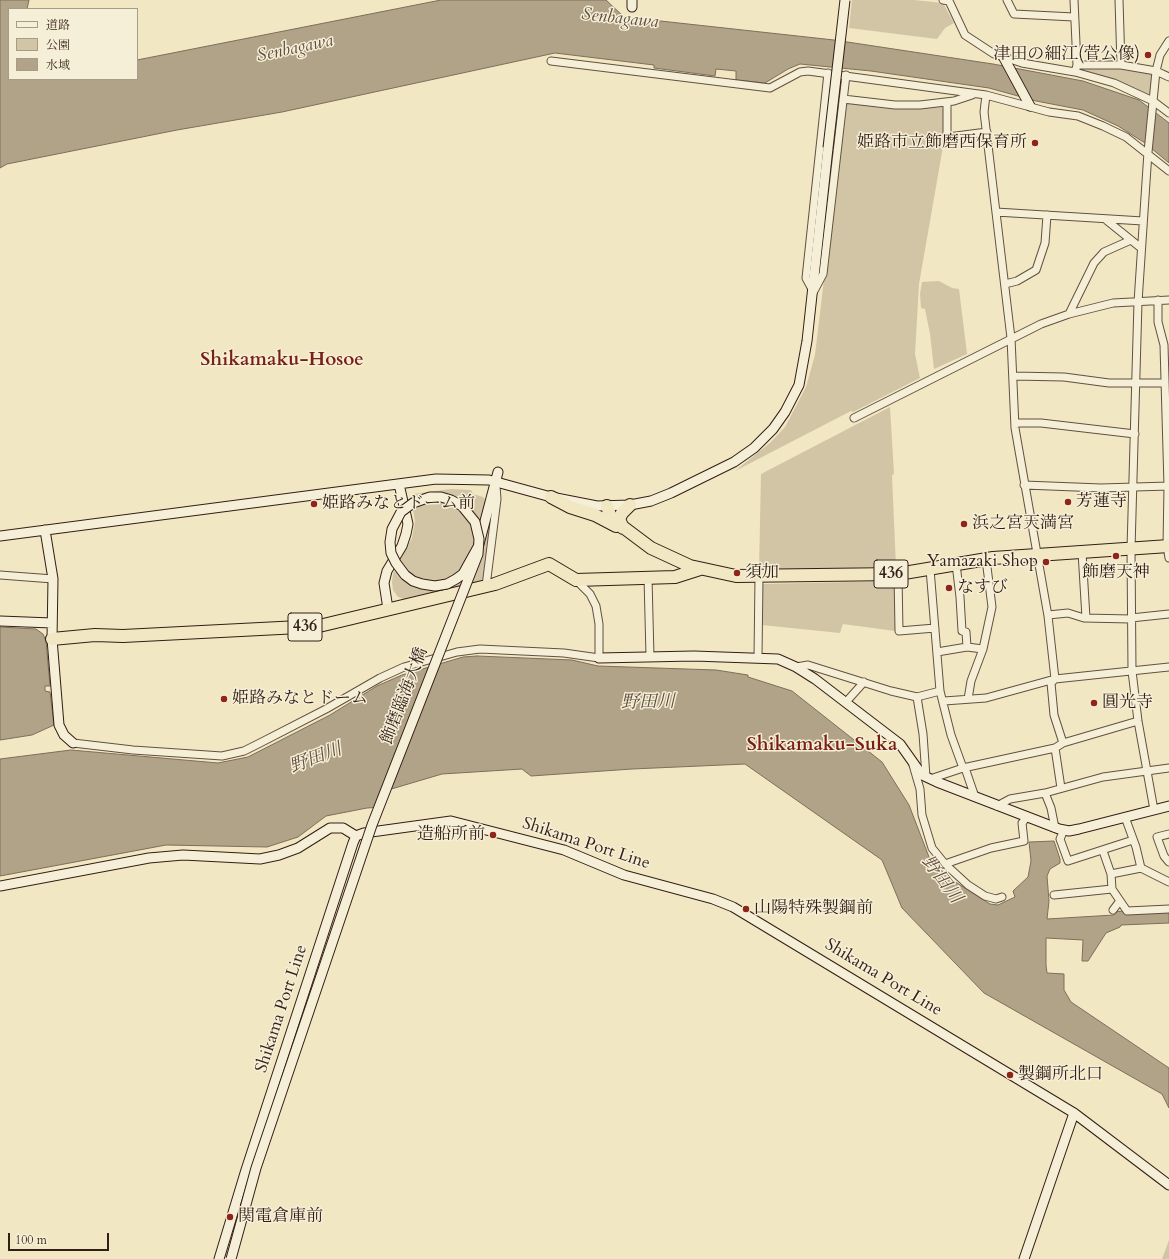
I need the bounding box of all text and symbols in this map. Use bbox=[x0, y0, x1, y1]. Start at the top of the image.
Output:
water label: Senbagawa bbox=[580, 4, 660, 34]
legend bbox=[8, 8, 138, 80]
text: 道路 bbox=[46, 17, 70, 33]
water label: Senbagawa bbox=[255, 30, 335, 68]
text: 公園 bbox=[46, 37, 70, 53]
place label: 津田の細江(菅公像) bbox=[993, 45, 1140, 65]
marker: 津田の細江(菅公像) bbox=[1143, 50, 1153, 60]
text: 水域 bbox=[46, 57, 70, 73]
place label: 姫路市立飾磨西保育所 bbox=[857, 133, 1027, 153]
marker: 姫路市立飾磨西保育所 bbox=[1030, 138, 1040, 148]
district label: Shikamaku-Hosoe bbox=[200, 350, 364, 372]
place label: 芳蓮寺 bbox=[1076, 492, 1127, 512]
place label: 姫路みなとドーム前 bbox=[322, 494, 475, 514]
marker: 芳蓮寺 bbox=[1063, 497, 1073, 507]
marker: 姫路みなとドーム前 bbox=[309, 499, 319, 509]
place label: 浜之宮天満宮 bbox=[972, 514, 1074, 534]
marker: 浜之宮天満宮 bbox=[959, 519, 969, 529]
marker: 飾磨天神 bbox=[1111, 551, 1121, 561]
place label: Yamazaki Shop bbox=[927, 552, 1038, 572]
marker: Yamazaki Shop bbox=[1041, 557, 1051, 567]
road number: 436 bbox=[874, 560, 908, 588]
place label: 須加 bbox=[745, 563, 779, 583]
place label: 飾磨天神 bbox=[1082, 563, 1150, 583]
marker: 須加 bbox=[732, 568, 742, 578]
place label: なすび bbox=[957, 578, 1008, 598]
marker: なすび bbox=[944, 583, 954, 593]
road number: 436 bbox=[288, 613, 322, 641]
street label: 飾磨臨海大橋 bbox=[377, 645, 433, 747]
place label: 姫路みなとドーム bbox=[232, 689, 368, 709]
water label: 野田川 bbox=[621, 692, 675, 714]
place label: 圓光寺 bbox=[1102, 693, 1153, 713]
marker: 姫路みなとドーム bbox=[219, 694, 229, 704]
marker: 圓光寺 bbox=[1089, 698, 1099, 708]
district label: Shikamaku-Suka bbox=[747, 735, 897, 757]
water label: 野田川 bbox=[287, 739, 345, 779]
street label: Shikama Port Line bbox=[520, 814, 652, 874]
place label: 造船所前 bbox=[417, 825, 485, 845]
marker: 造船所前 bbox=[488, 830, 498, 840]
water label: 野田川 bbox=[916, 852, 966, 908]
place label: 山陽特殊製鋼前 bbox=[754, 899, 873, 919]
marker: 山陽特殊製鋼前 bbox=[741, 904, 751, 914]
street label: Shikama Port Line bbox=[821, 935, 945, 1021]
street label: Shikama Port Line bbox=[252, 943, 312, 1075]
place label: 製鋼所北口 bbox=[1018, 1065, 1103, 1085]
marker: 製鋼所北口 bbox=[1005, 1070, 1015, 1080]
place label: 関電倉庫前 bbox=[238, 1207, 323, 1227]
marker: 関電倉庫前 bbox=[225, 1212, 235, 1222]
scale bar bbox=[10, 1225, 111, 1251]
text: 100 m bbox=[15, 1232, 47, 1248]

